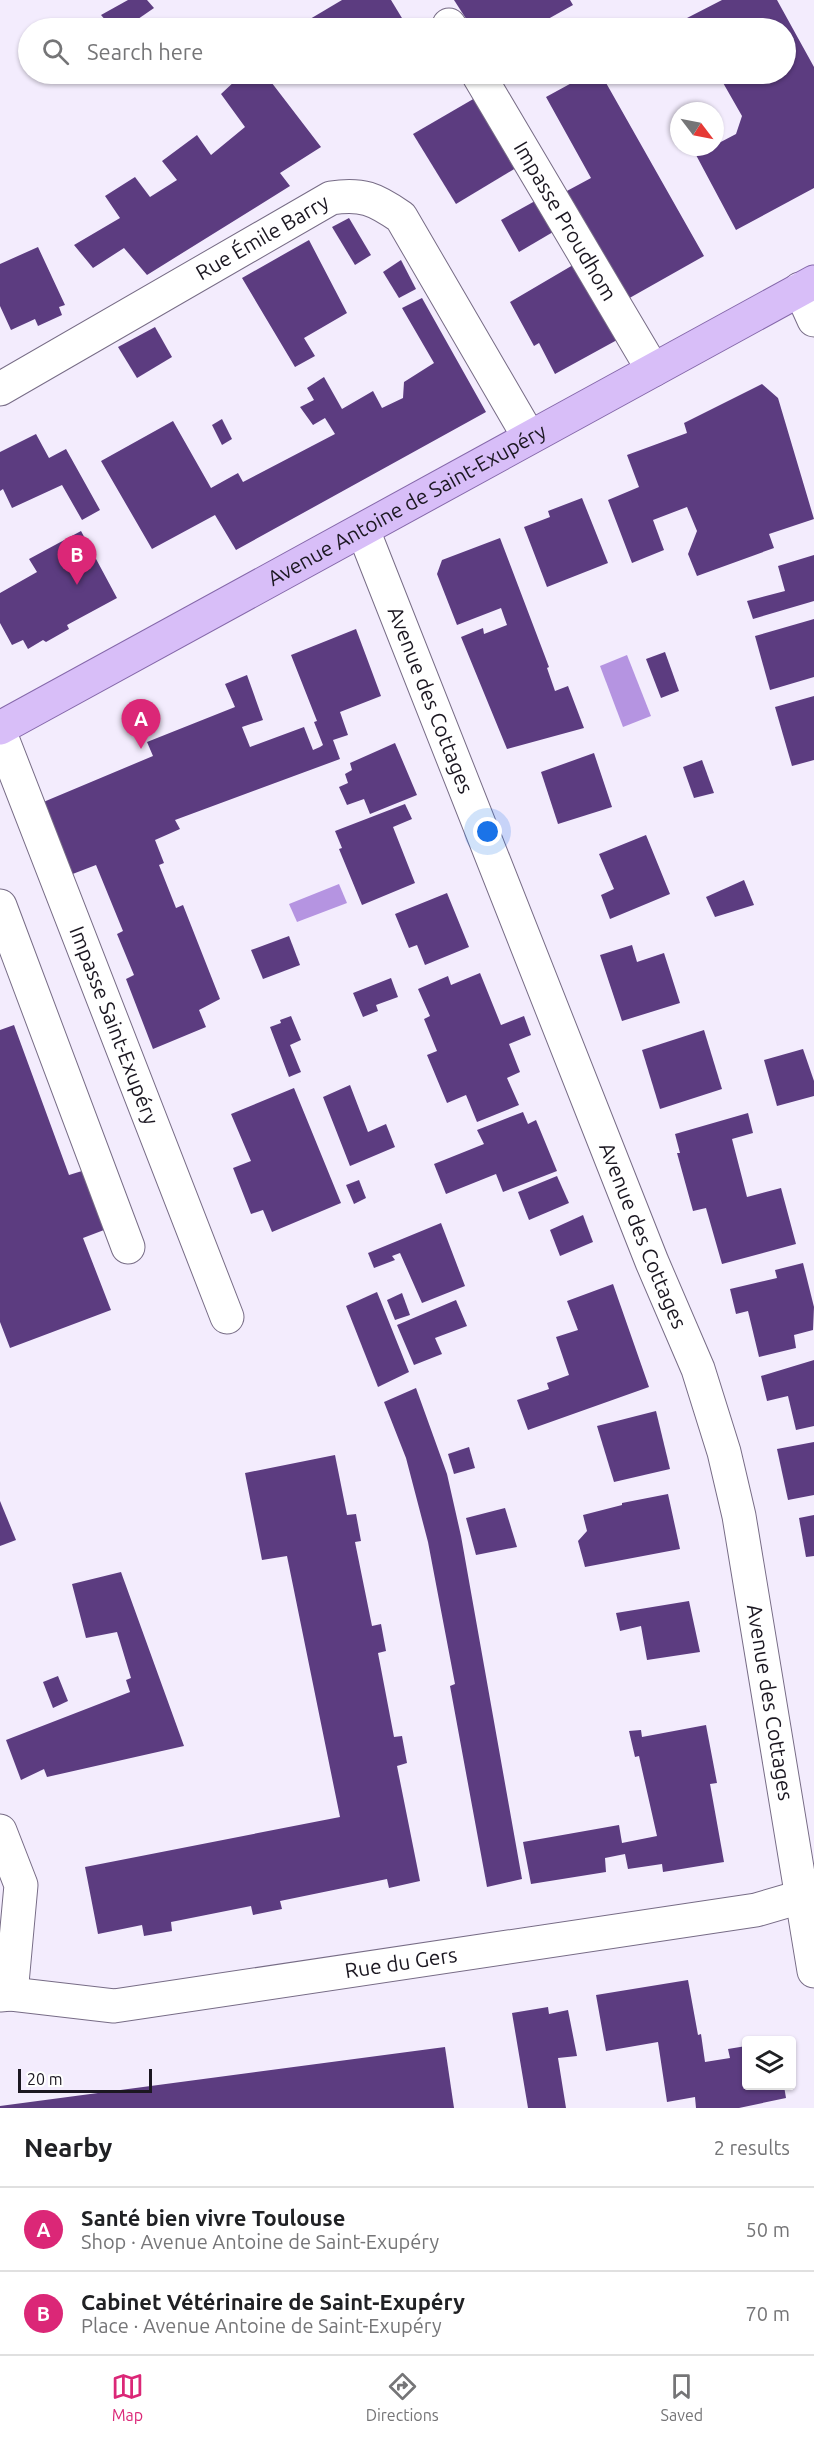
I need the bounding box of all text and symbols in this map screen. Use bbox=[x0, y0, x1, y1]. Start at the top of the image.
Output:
search box bbox=[18, 18, 796, 84]
icon: search bbox=[39, 35, 72, 68]
text: Search here bbox=[87, 39, 203, 64]
north arrow bbox=[670, 102, 724, 156]
street label: Impasse Proudhom bbox=[510, 137, 622, 305]
street label: Rue Émile Barry bbox=[191, 189, 333, 284]
street label: Avenue Antoine de Saint-Exupéry bbox=[263, 418, 550, 590]
pin: B bbox=[58, 536, 97, 585]
street label: Avenue des Cottages bbox=[383, 603, 479, 797]
pin: A bbox=[122, 700, 160, 749]
your location bbox=[473, 817, 502, 846]
street label: Impasse Saint-Exupéry bbox=[65, 923, 164, 1128]
street label: Avenue des Cottages bbox=[595, 1139, 692, 1332]
street label: Avenue des Cottages bbox=[743, 1602, 799, 1802]
street label: Rue du Gers bbox=[343, 1942, 459, 1982]
map controls bbox=[742, 2036, 796, 2090]
button: layers bbox=[742, 2036, 796, 2090]
scale bar bbox=[18, 2066, 152, 2094]
text: 20 m bbox=[27, 2070, 63, 2088]
text: Nearby bbox=[24, 2133, 112, 2162]
text: 2 results bbox=[714, 2136, 790, 2159]
text: Santé bien vivre Toulouse bbox=[81, 2205, 345, 2230]
text: A bbox=[36, 2218, 51, 2241]
text: 50 m bbox=[746, 2218, 790, 2241]
text: Shop · Avenue Antoine de Saint-Exupéry bbox=[81, 2230, 439, 2253]
text: Cabinet Vétérinaire de Saint-Exupéry bbox=[81, 2289, 465, 2314]
text: B bbox=[37, 2302, 50, 2325]
text: 70 m bbox=[746, 2302, 790, 2325]
text: Place · Avenue Antoine de Saint-Exupéry bbox=[81, 2314, 442, 2337]
tab: Map bbox=[111, 2370, 144, 2424]
tab: Directions bbox=[366, 2370, 439, 2424]
tab: Saved bbox=[661, 2370, 703, 2424]

